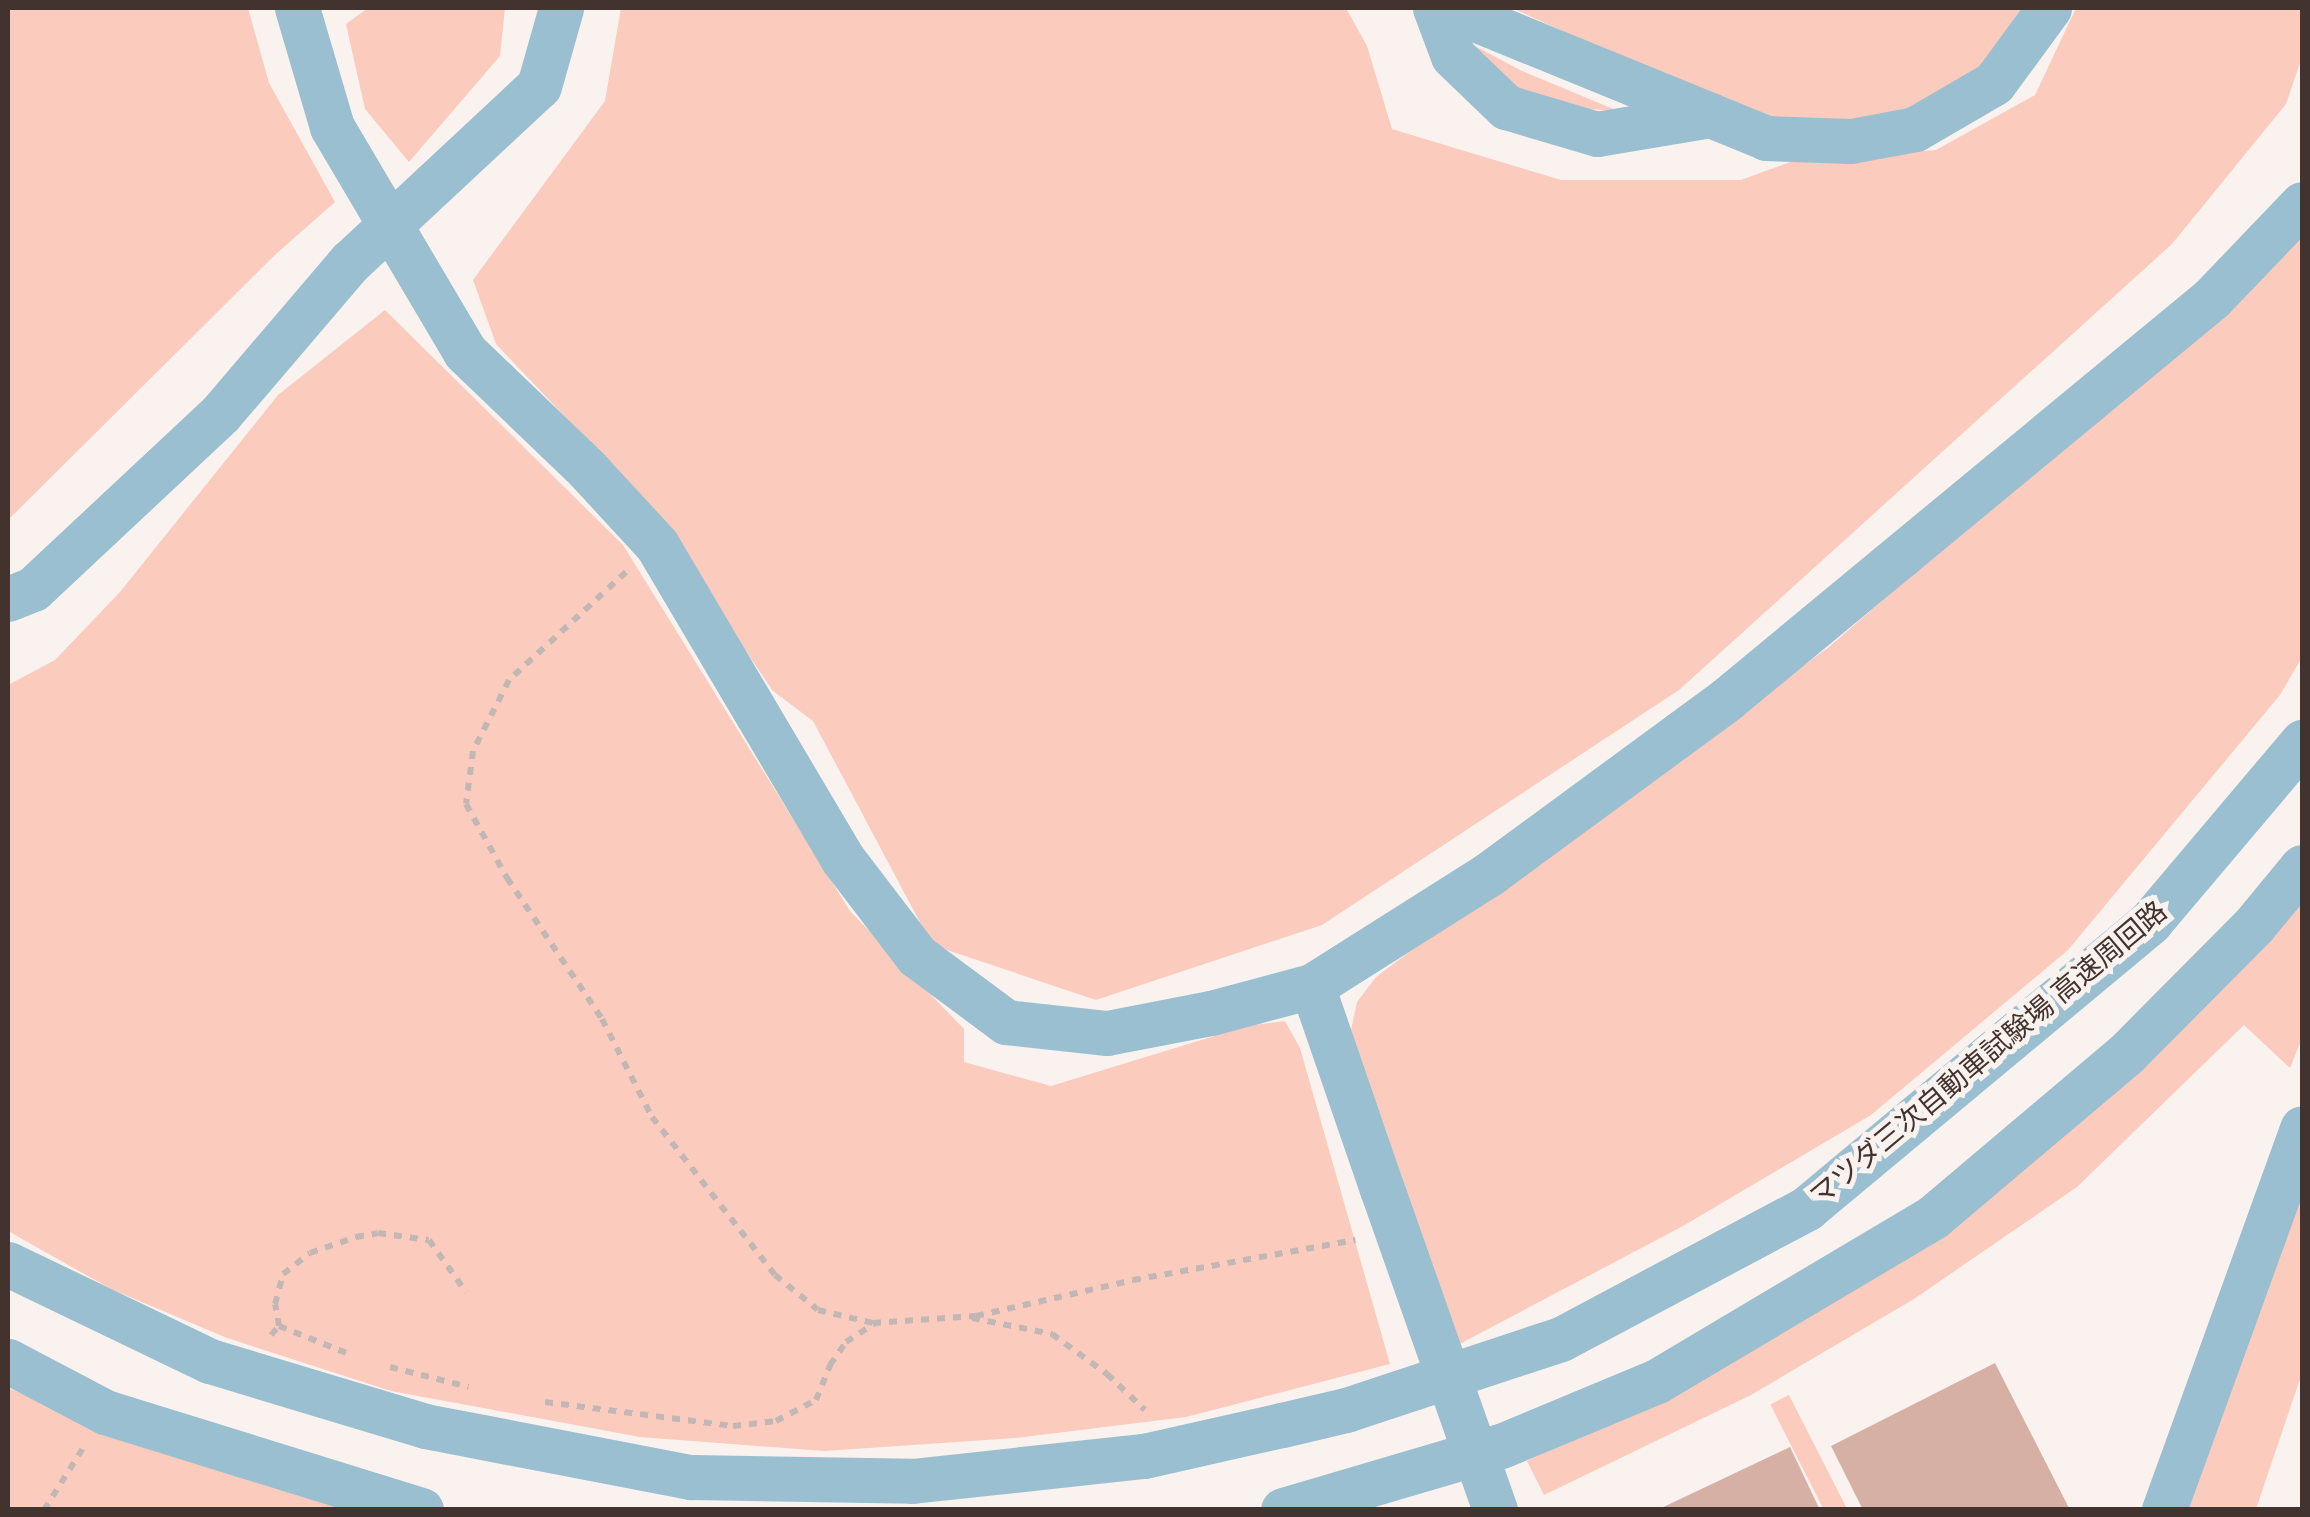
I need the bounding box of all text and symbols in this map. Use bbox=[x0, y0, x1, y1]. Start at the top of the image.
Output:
street label: マツダ三次自動車試験場 高速周回路 bbox=[1803, 894, 2173, 1212]

